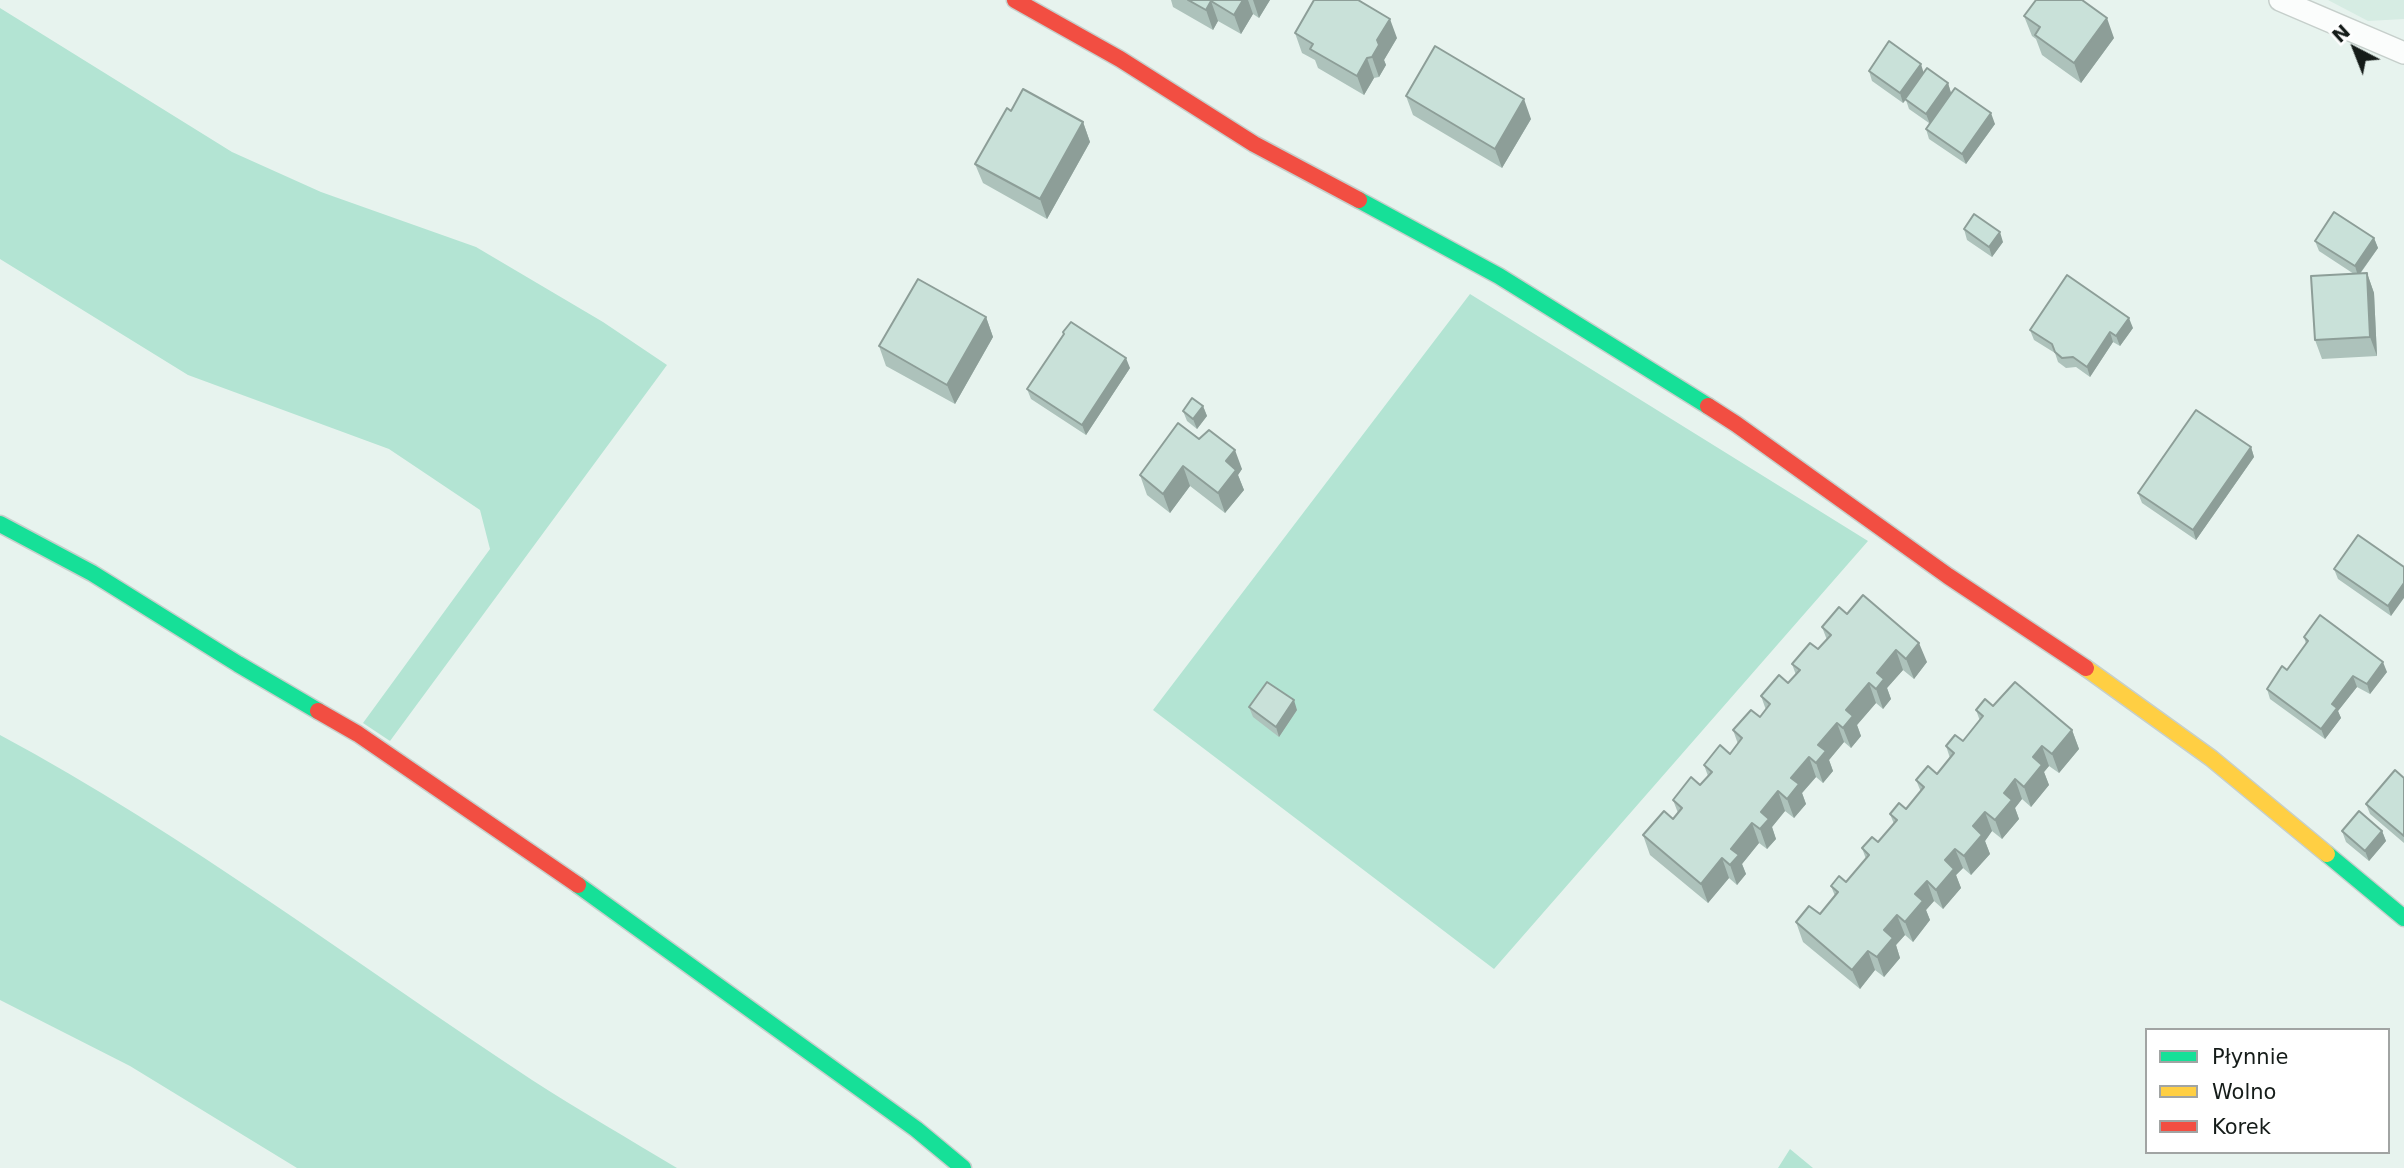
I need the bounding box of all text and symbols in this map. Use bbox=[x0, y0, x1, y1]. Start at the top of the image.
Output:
north arrow bbox=[2320, 14, 2390, 84]
text: N bbox=[2328, 20, 2354, 47]
legend bbox=[2145, 1028, 2390, 1154]
text: Płynnie bbox=[2212, 1045, 2288, 1069]
text: Wolno bbox=[2212, 1080, 2276, 1104]
text: Korek bbox=[2212, 1115, 2271, 1139]

